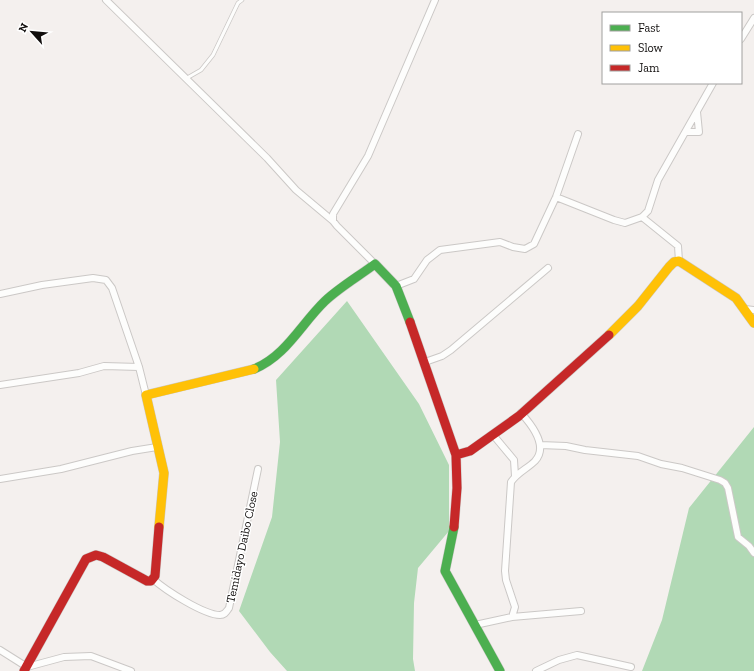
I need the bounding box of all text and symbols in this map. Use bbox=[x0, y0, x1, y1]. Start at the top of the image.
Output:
north arrow bbox=[12, 12, 52, 52]
legend bbox=[602, 12, 742, 84]
text: N bbox=[16, 20, 32, 34]
text: Fast bbox=[638, 21, 661, 35]
text: Slow bbox=[638, 41, 664, 55]
text: Jam bbox=[638, 61, 660, 75]
street label: Temidayo Daibo Close bbox=[223, 490, 261, 604]

